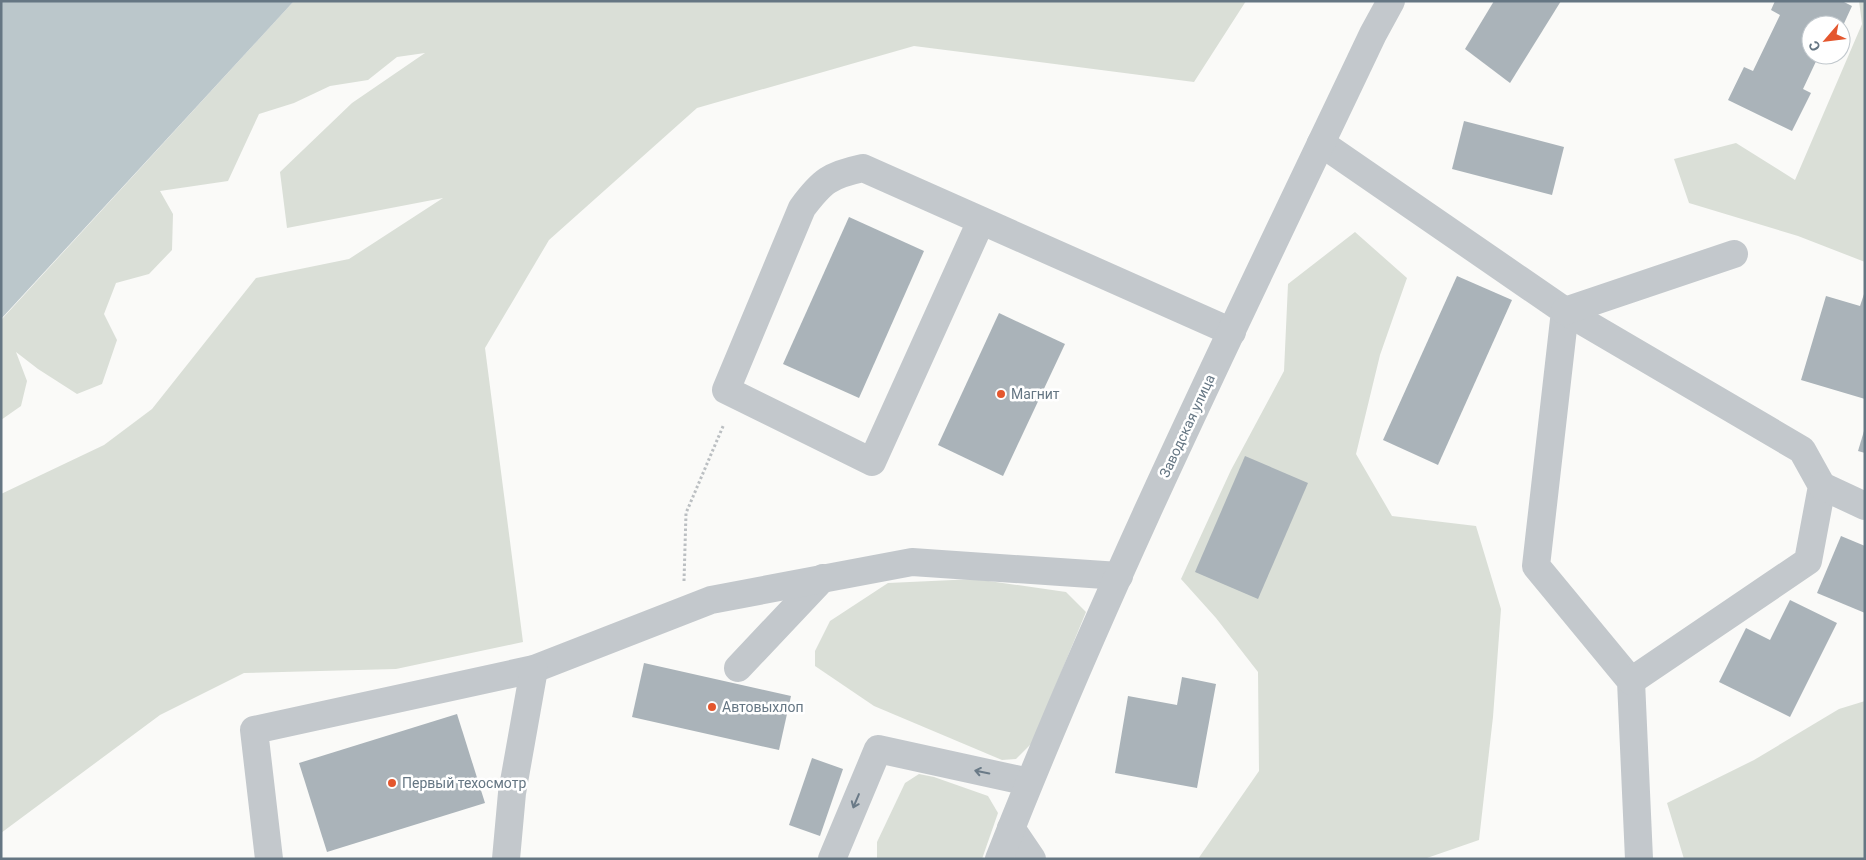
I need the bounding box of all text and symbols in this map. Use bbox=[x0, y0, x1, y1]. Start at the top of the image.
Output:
north arrow bbox=[1801, 15, 1851, 65]
text: С bbox=[1805, 38, 1824, 54]
street label: Заводская улица bbox=[1156, 372, 1218, 480]
place label: Магнит bbox=[1011, 386, 1060, 402]
marker: Магнит bbox=[995, 388, 1007, 400]
place label: Автовыхлоп bbox=[722, 699, 803, 715]
marker: Автовыхлоп bbox=[706, 701, 718, 713]
one-way arrow bbox=[974, 766, 990, 776]
place label: Первый техосмотр bbox=[402, 775, 526, 791]
marker: Первый техосмотр bbox=[386, 777, 398, 789]
one-way arrow bbox=[851, 793, 861, 808]

